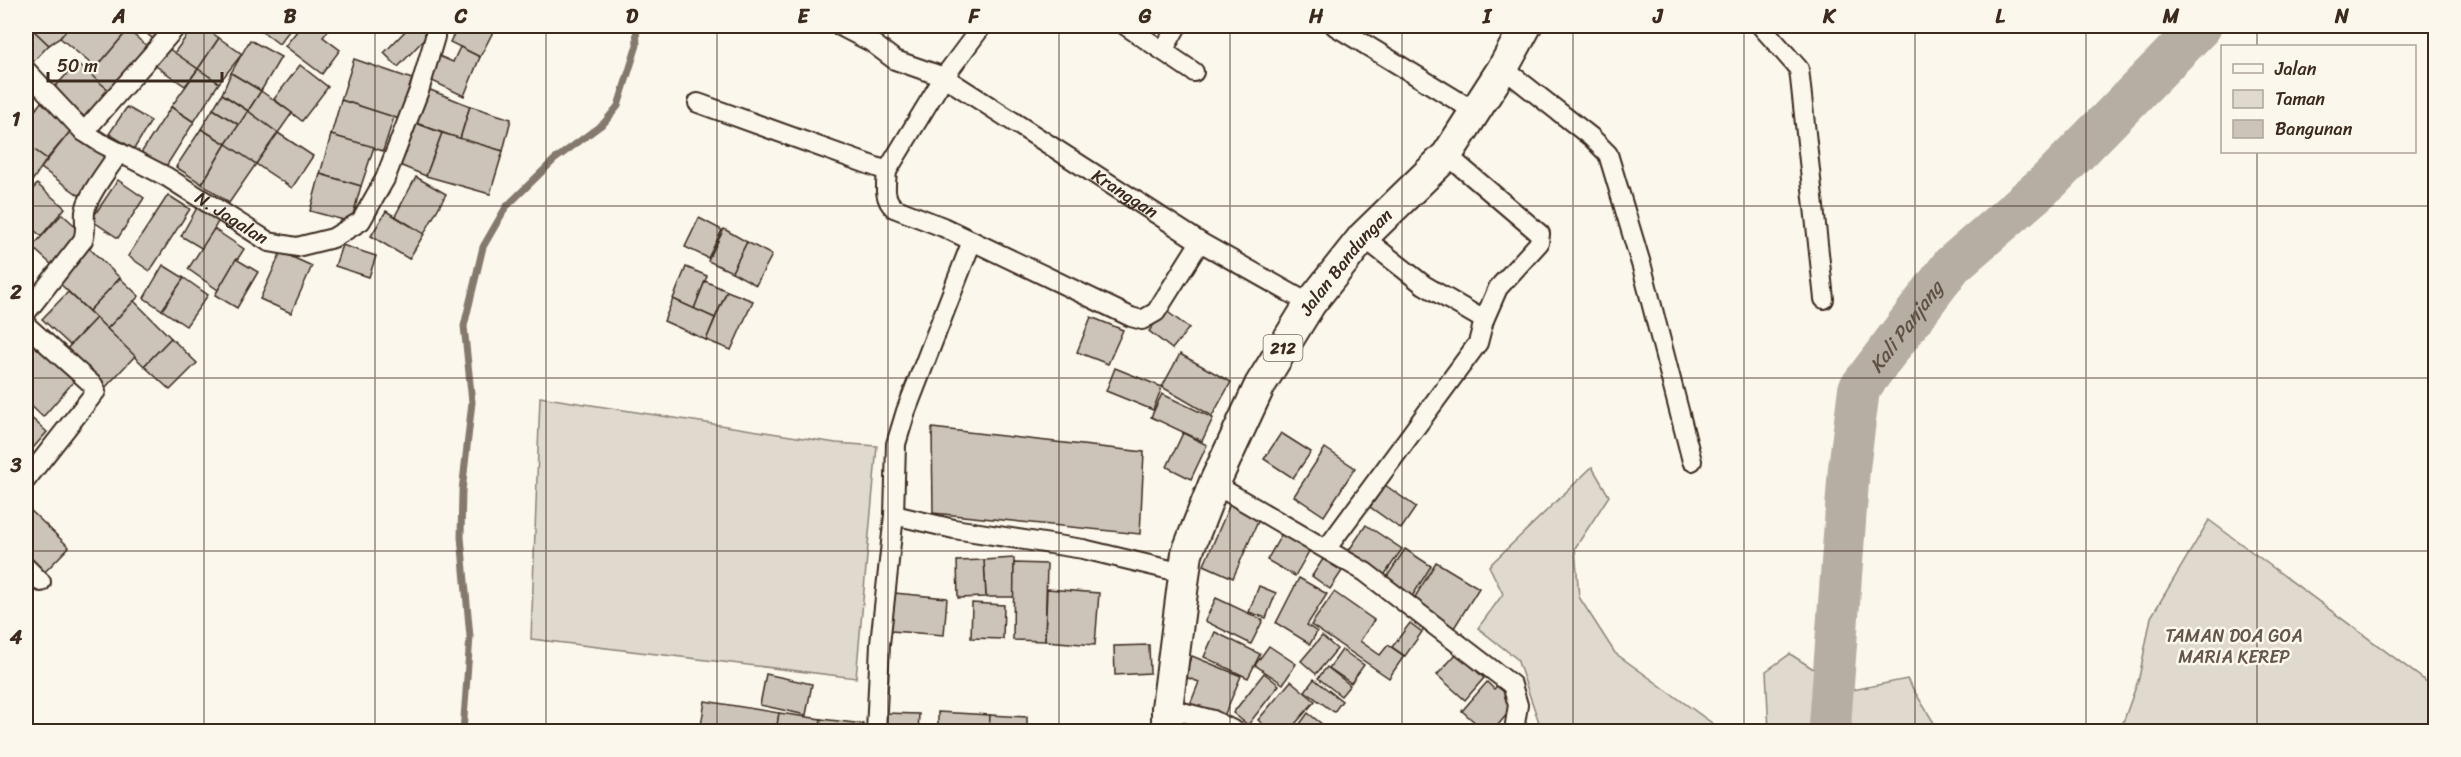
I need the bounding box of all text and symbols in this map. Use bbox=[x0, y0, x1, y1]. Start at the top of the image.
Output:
text: A bbox=[111, 0, 126, 34]
text: B bbox=[284, 0, 297, 34]
text: C bbox=[454, 0, 468, 34]
text: D bbox=[626, 0, 639, 34]
text: E bbox=[797, 0, 810, 34]
text: F bbox=[968, 0, 981, 34]
text: G bbox=[1138, 0, 1152, 34]
text: H bbox=[1308, 0, 1324, 34]
text: I bbox=[1482, 0, 1493, 34]
text: J bbox=[1652, 0, 1664, 34]
text: K bbox=[1822, 0, 1837, 34]
text: L bbox=[1995, 0, 2005, 34]
text: M bbox=[2162, 0, 2180, 34]
text: N bbox=[2334, 0, 2350, 34]
scale bar bbox=[48, 45, 222, 83]
legend bbox=[2221, 45, 2416, 153]
text: 50 m bbox=[57, 50, 98, 82]
text: Jalan bbox=[2274, 53, 2317, 85]
text: Taman bbox=[2275, 83, 2325, 115]
text: 1 bbox=[12, 102, 21, 137]
text: Bangunan bbox=[2275, 113, 2353, 145]
street label: Kranggan bbox=[1085, 160, 1165, 227]
street label: N. Jagalan bbox=[188, 183, 275, 254]
street label: Jalan Bandungan bbox=[1290, 200, 1400, 323]
water label: Kali Panjang bbox=[1859, 271, 1953, 380]
text: 2 bbox=[9, 275, 22, 310]
road number: 212 bbox=[1264, 335, 1302, 361]
text: 3 bbox=[10, 448, 22, 483]
text: 4 bbox=[9, 620, 23, 655]
park label: TAMAN DOA GOA MARIA KEREP bbox=[2165, 620, 2303, 673]

